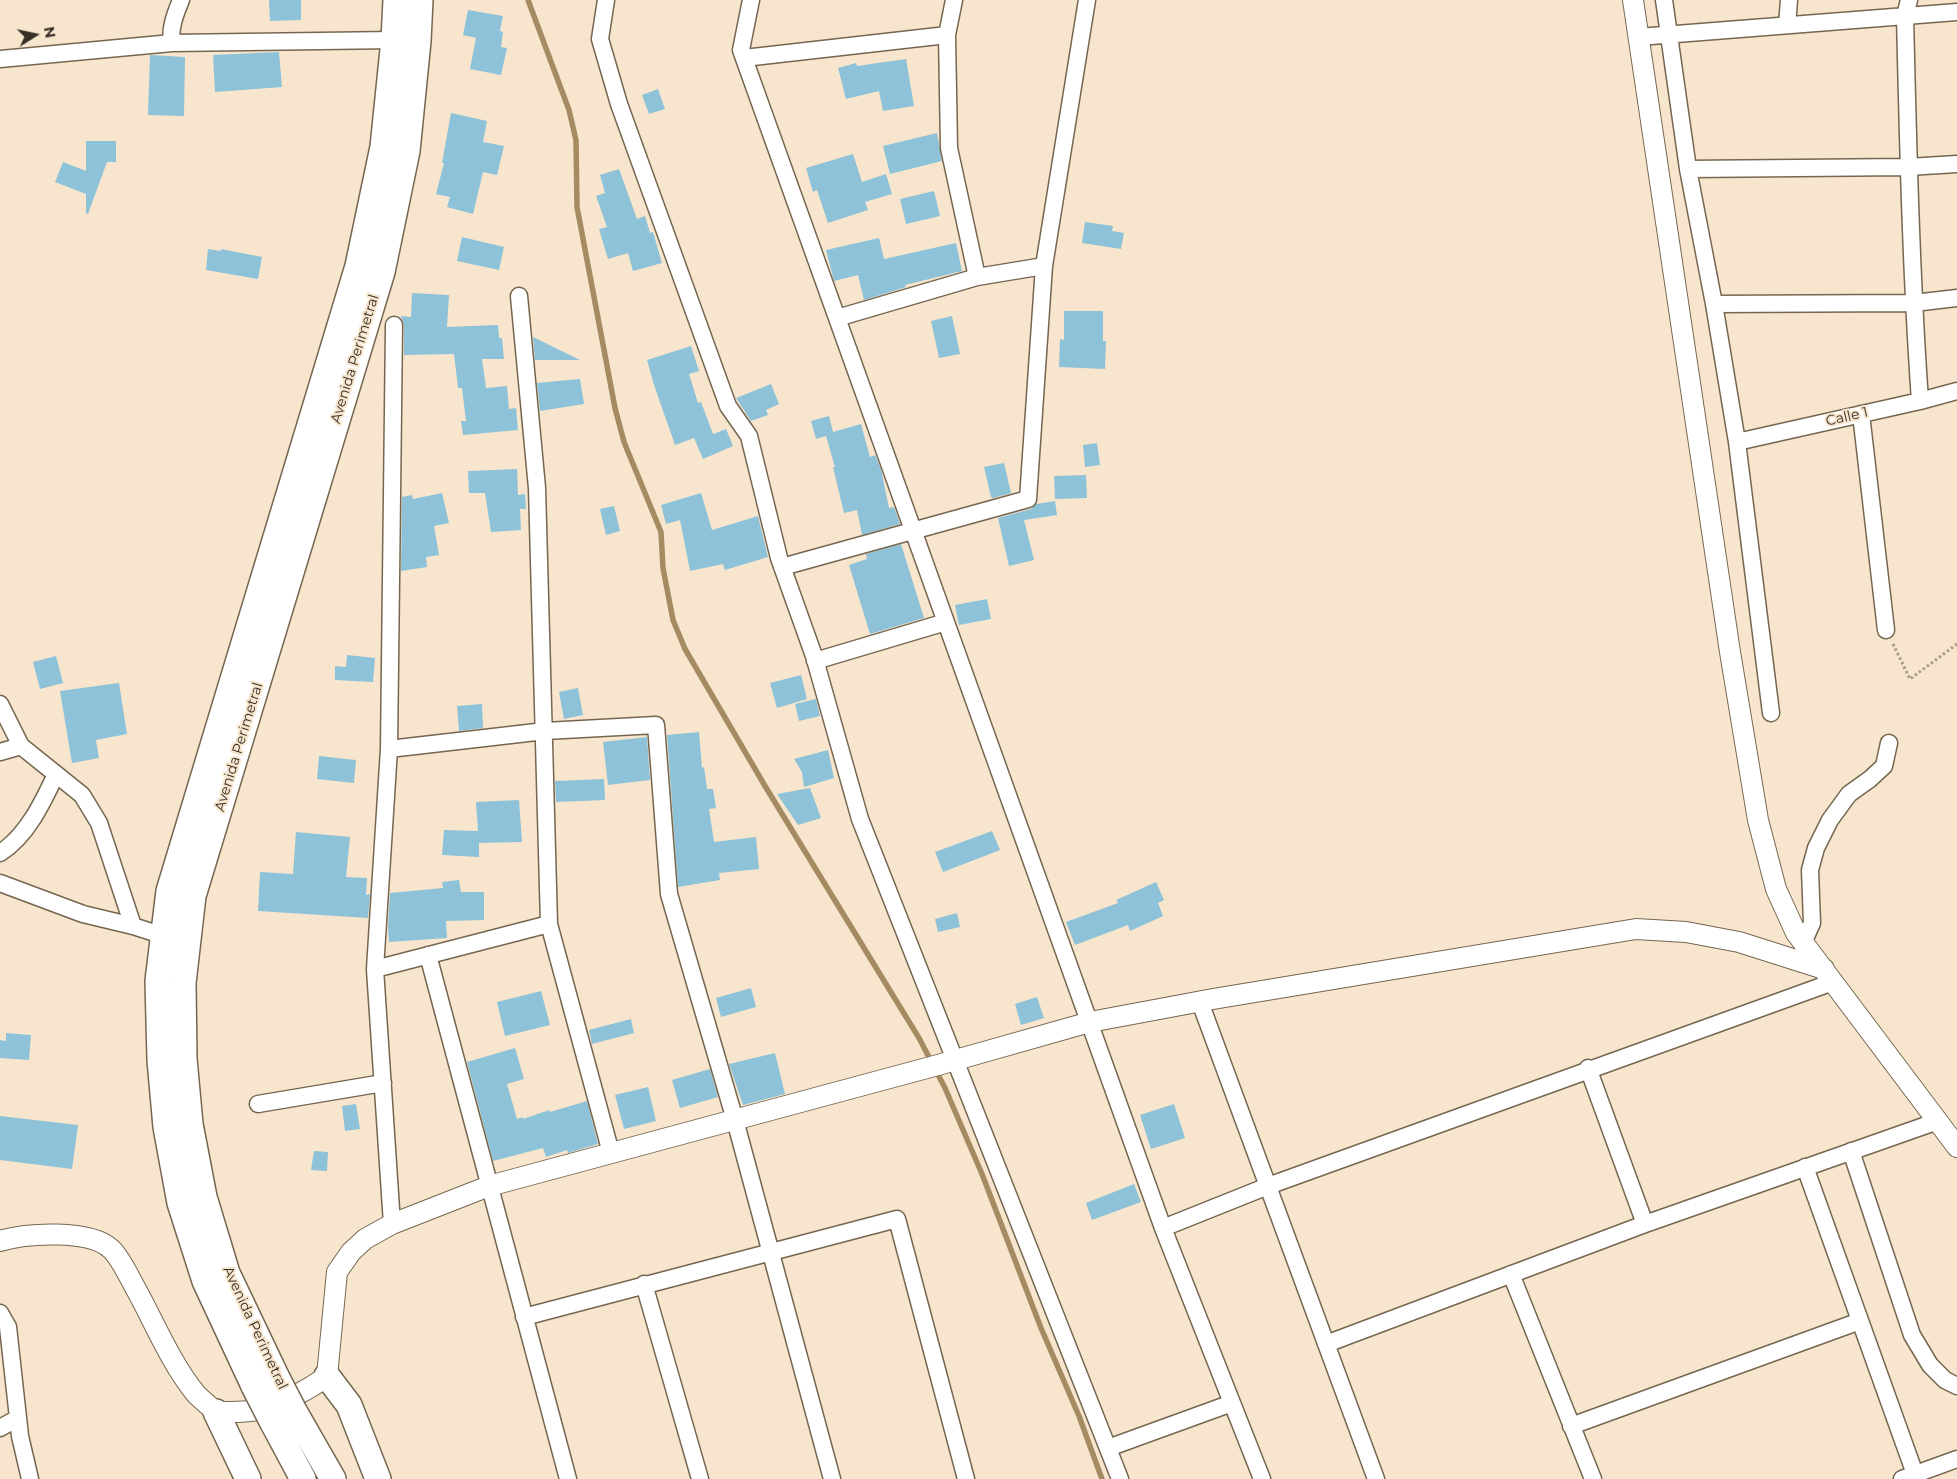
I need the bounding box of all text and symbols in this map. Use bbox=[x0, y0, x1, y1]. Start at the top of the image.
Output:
north arrow bbox=[10, 10, 60, 60]
text: N bbox=[40, 25, 60, 40]
street label: Avenida Perimetral bbox=[327, 293, 383, 425]
street label: Calle 1 bbox=[1824, 404, 1870, 430]
street label: Avenida Perimetral bbox=[211, 681, 267, 813]
street label: Avenida Perimetral bbox=[219, 1264, 291, 1392]

